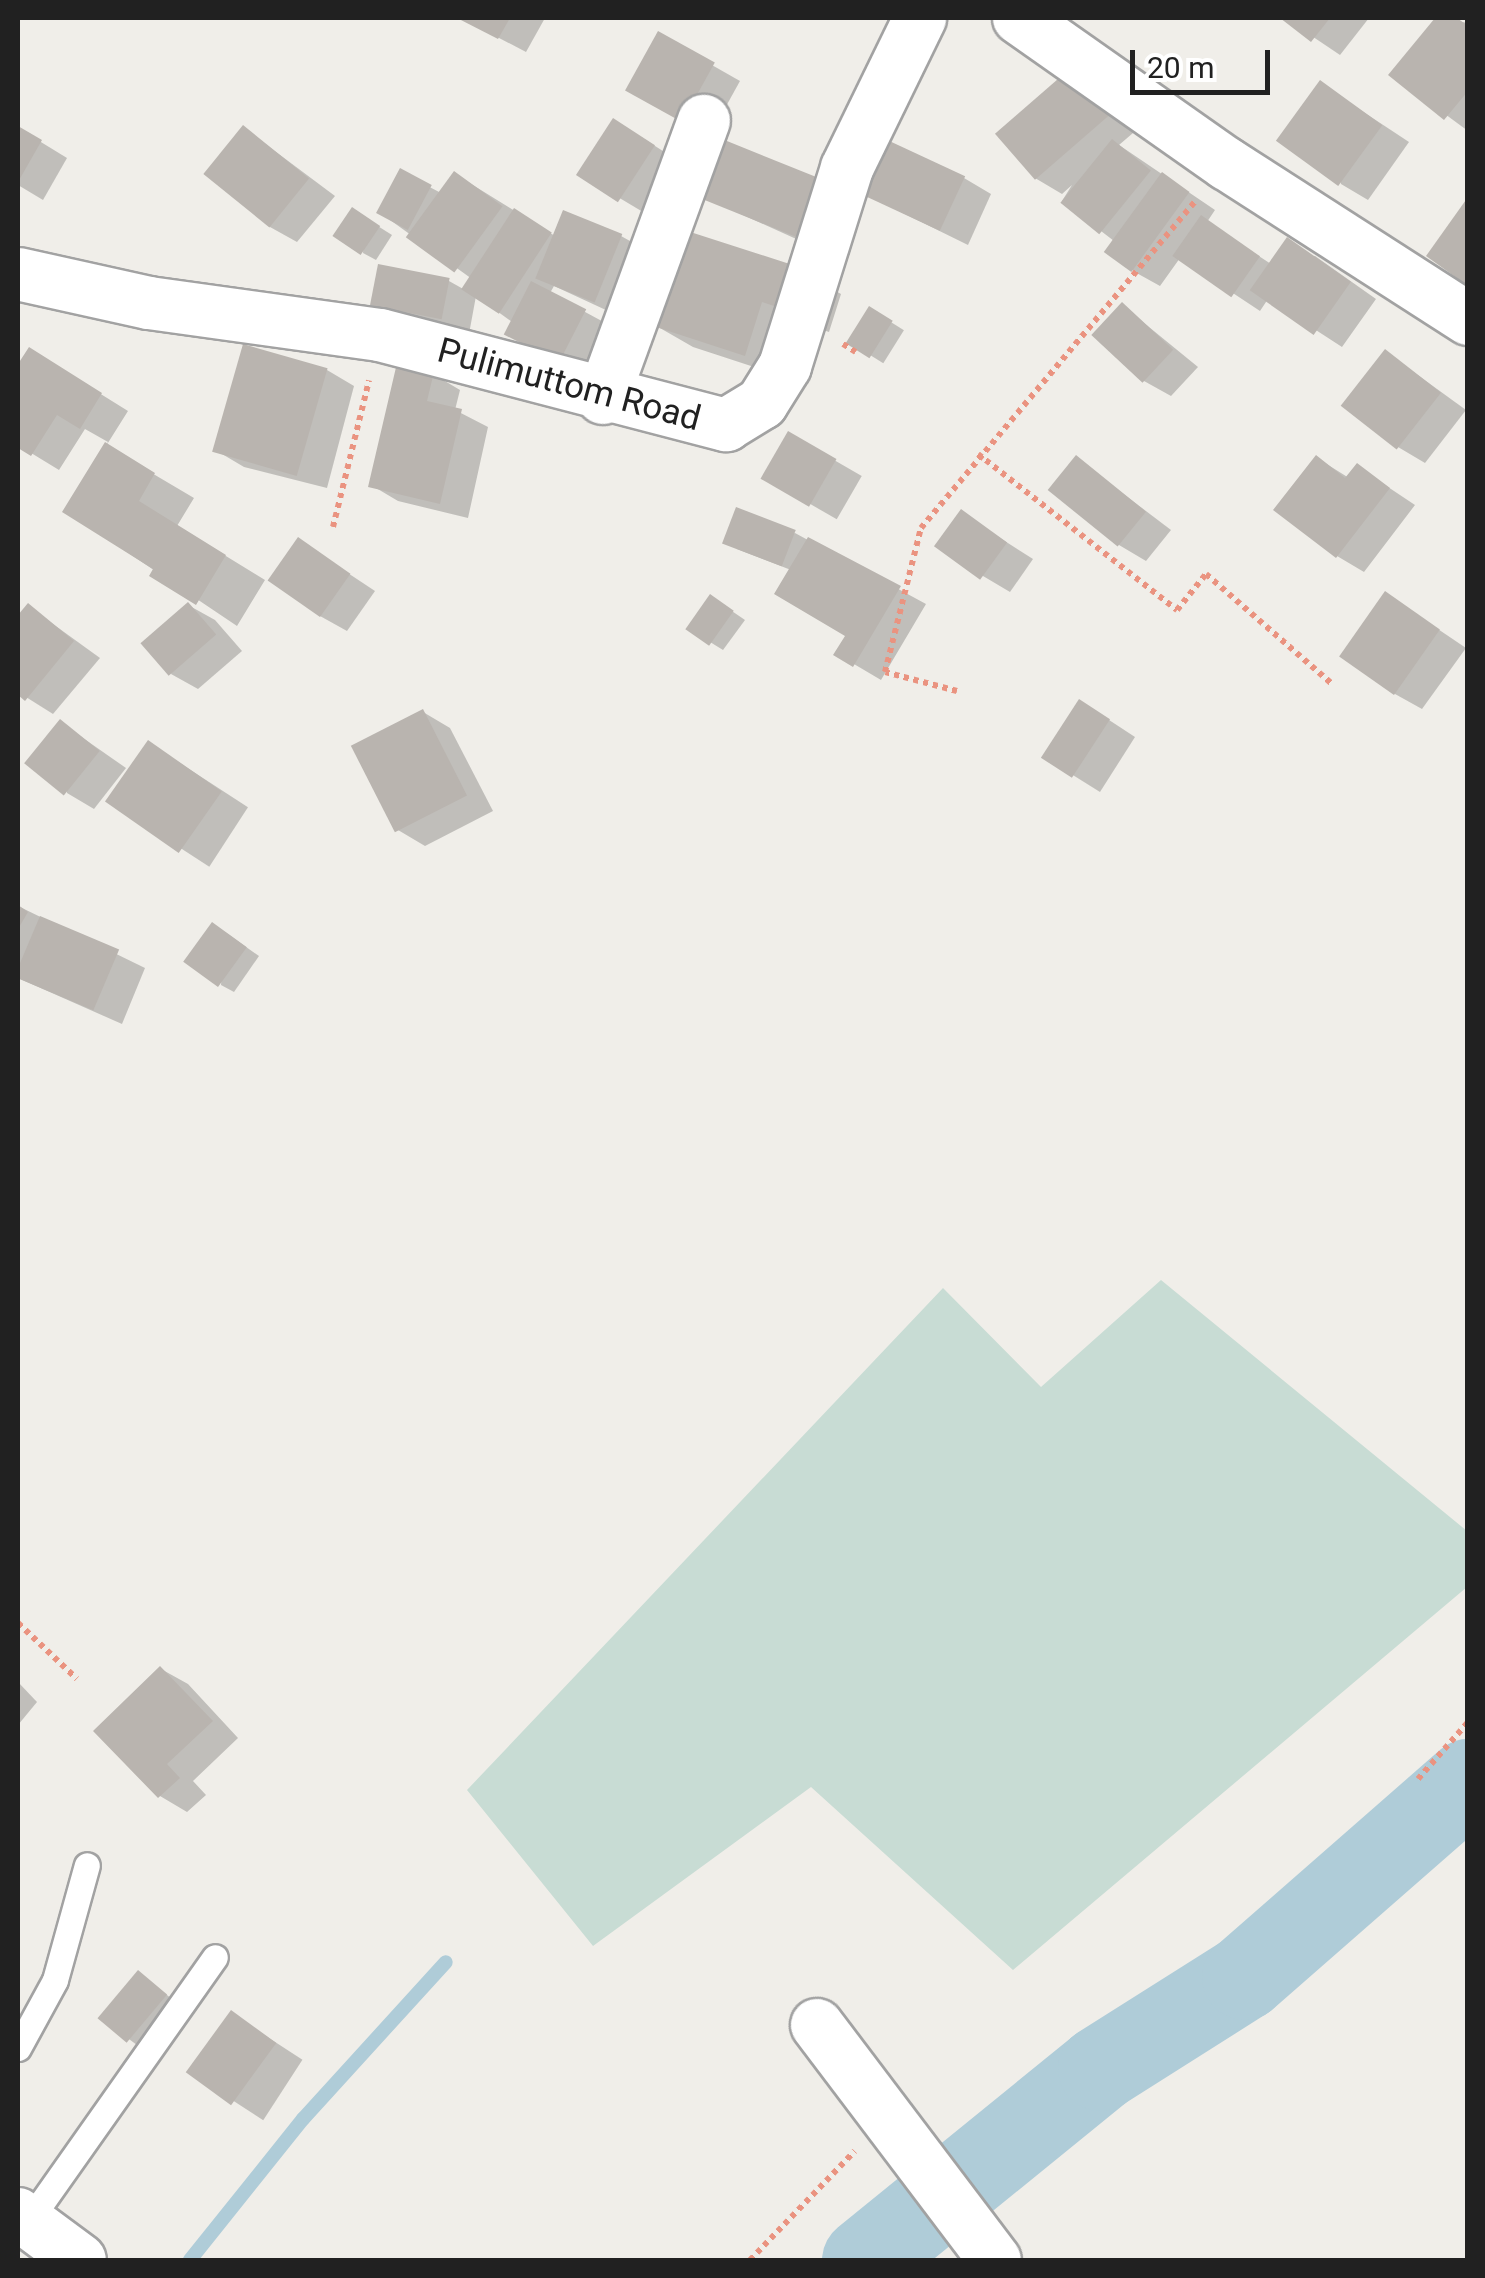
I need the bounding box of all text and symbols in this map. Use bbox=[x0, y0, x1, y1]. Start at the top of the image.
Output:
scale bar bbox=[1135, 30, 1275, 92]
text: 20 m bbox=[1147, 50, 1214, 85]
street label: Pulimuttom Road bbox=[433, 330, 705, 440]

